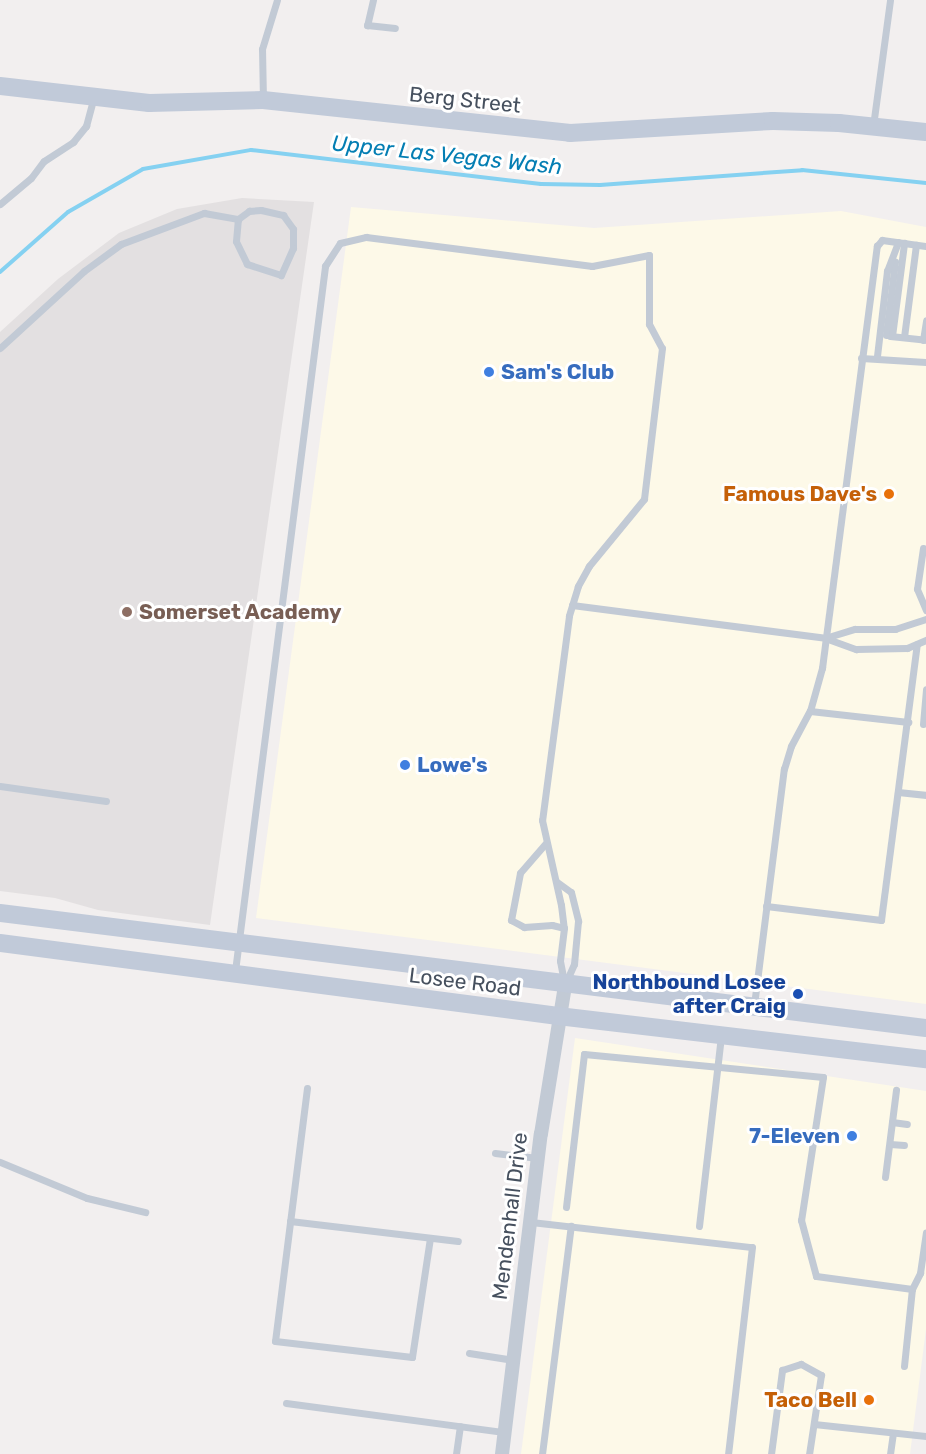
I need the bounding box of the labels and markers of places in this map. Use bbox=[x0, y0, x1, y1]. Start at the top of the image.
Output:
place label: Sam's Club bbox=[501, 359, 614, 385]
marker: Sam's Club bbox=[482, 365, 496, 379]
place label: Famous Dave's bbox=[723, 481, 877, 507]
marker: Famous Dave's bbox=[882, 487, 896, 501]
place label: Somerset Academy bbox=[139, 599, 342, 625]
marker: Somerset Academy bbox=[120, 605, 134, 619]
place label: Lowe's bbox=[417, 752, 488, 778]
marker: Lowe's bbox=[398, 758, 412, 772]
place label: Northbound Losee after Craig bbox=[592, 969, 786, 1019]
marker: Northbound Losee after Craig bbox=[791, 987, 805, 1001]
place label: 7-Eleven bbox=[749, 1123, 840, 1149]
marker: 7-Eleven bbox=[845, 1129, 859, 1143]
place label: Taco Bell bbox=[764, 1387, 857, 1413]
marker: Taco Bell bbox=[862, 1393, 876, 1407]

